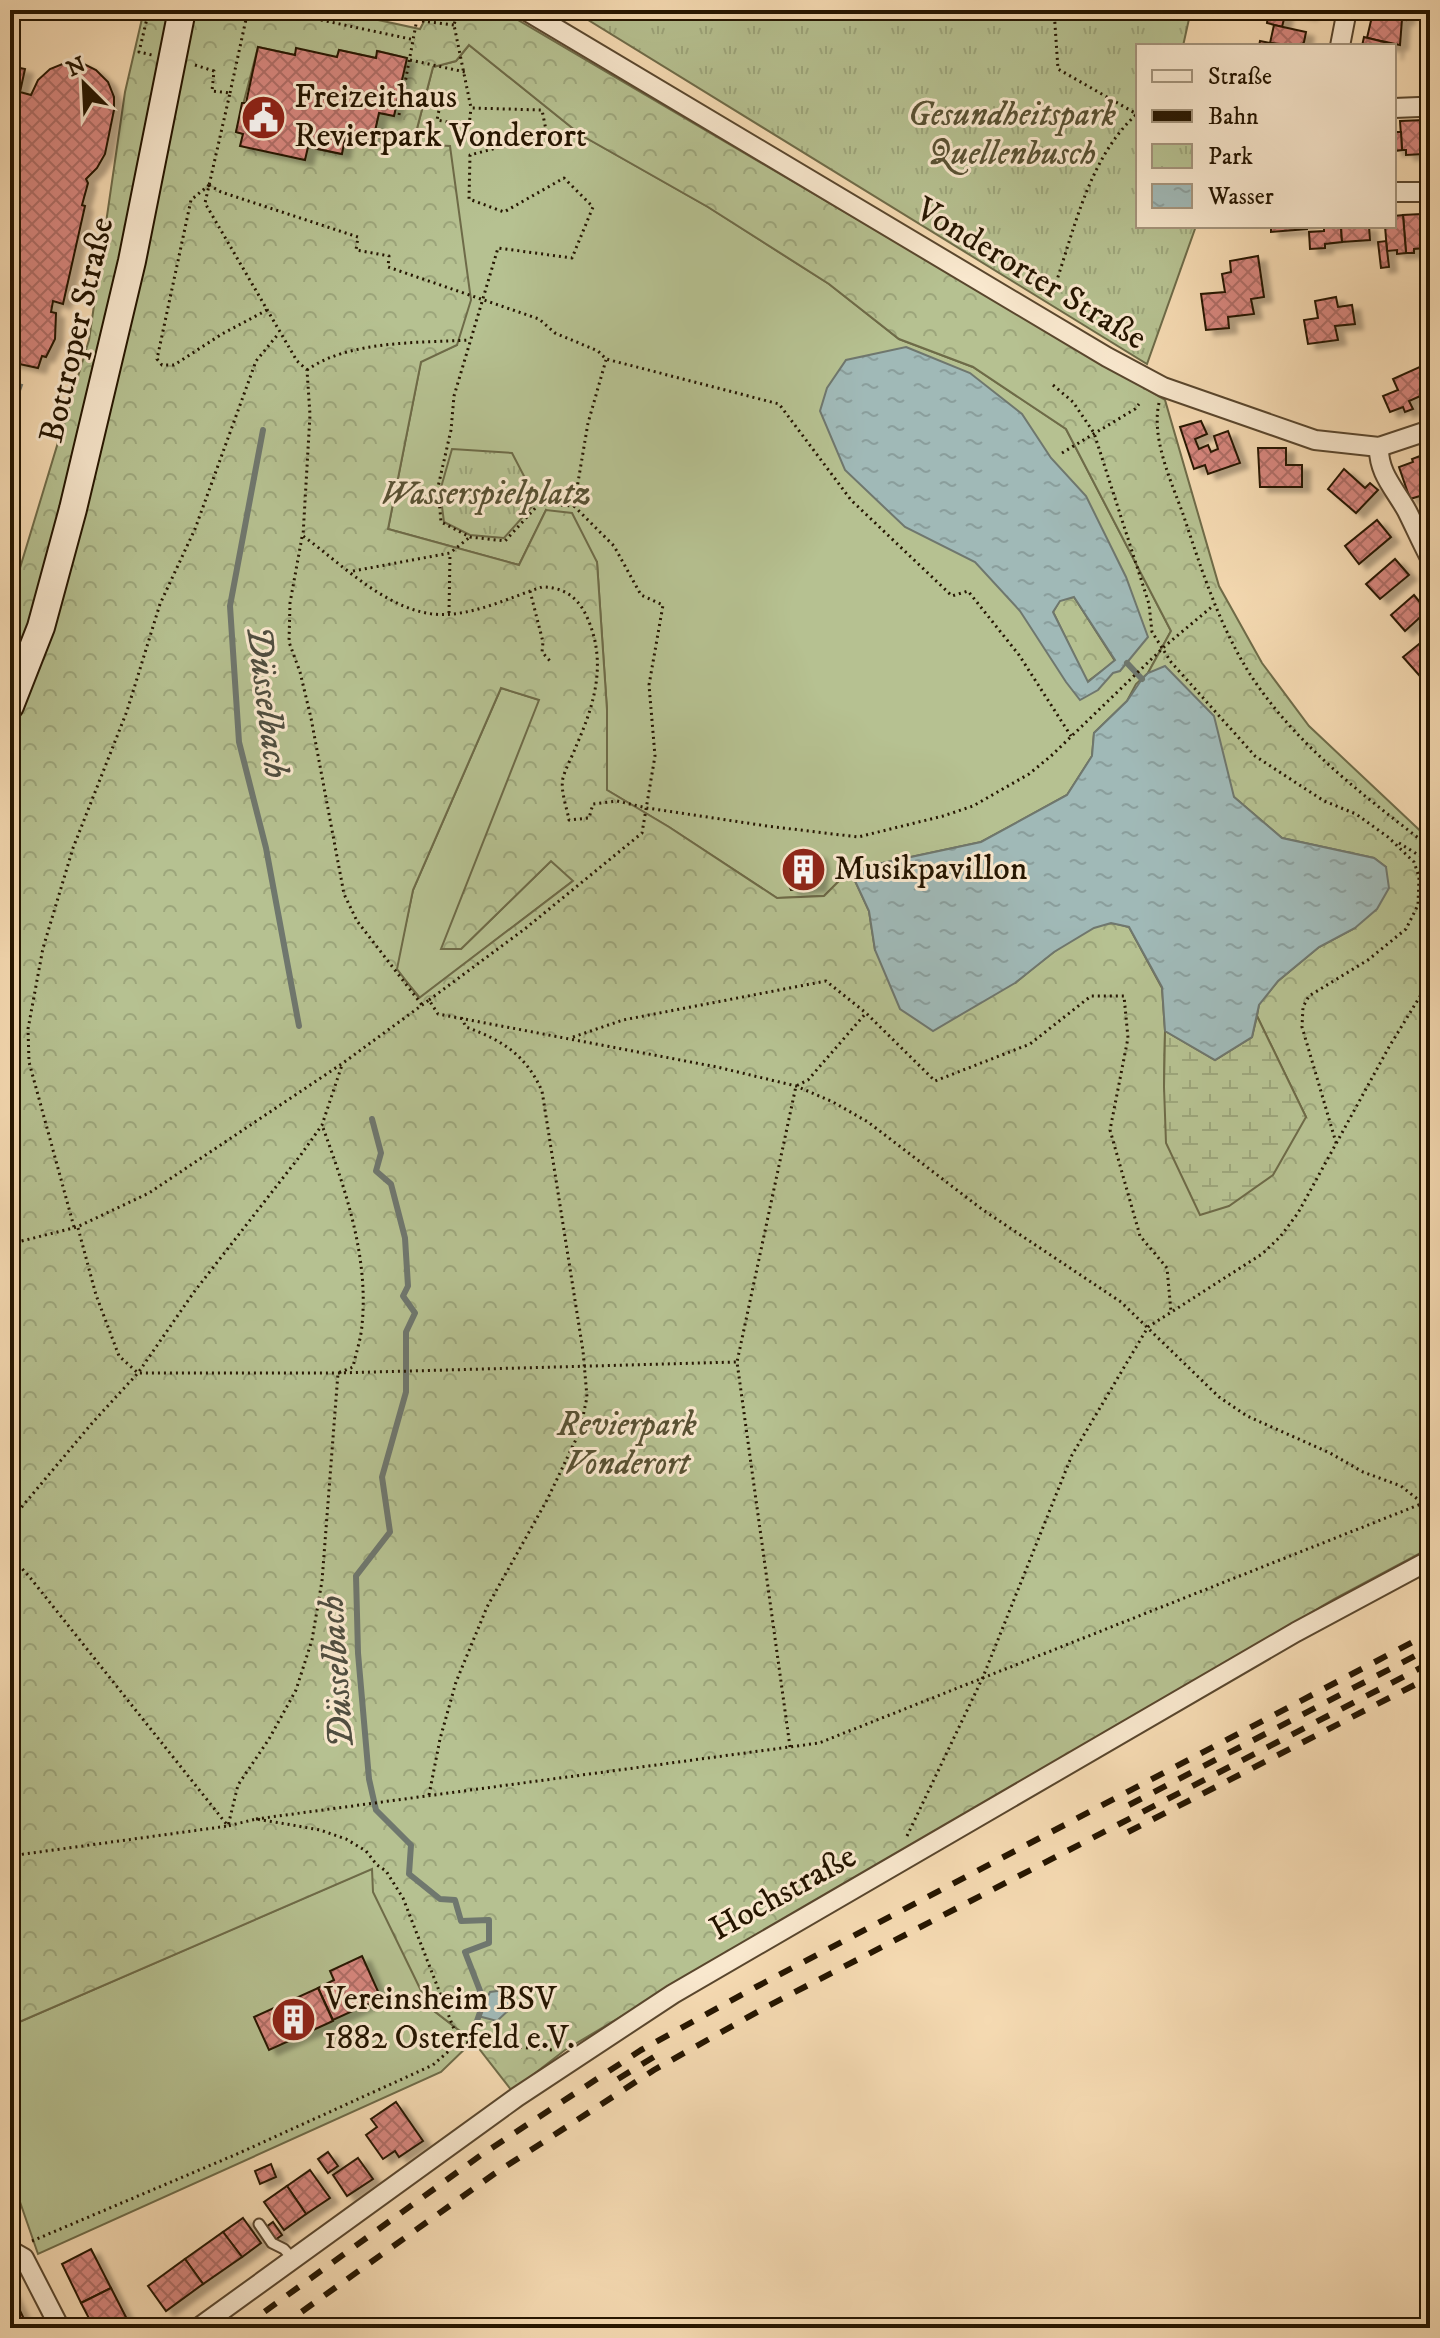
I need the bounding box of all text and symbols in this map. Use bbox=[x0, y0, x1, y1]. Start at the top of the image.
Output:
north arrow bbox=[44, 44, 124, 124]
legend bbox=[1136, 44, 1396, 228]
text: N bbox=[63, 51, 90, 83]
text: Straße bbox=[1208, 62, 1272, 92]
place label: Freizeithaus Revierpark Vonderort bbox=[294, 76, 587, 157]
public building icon: Freizeithaus Revierpark Vonderort bbox=[239, 93, 287, 141]
park label: Gesundheitspark Quellenbusch bbox=[908, 94, 1117, 175]
text: Bahn bbox=[1208, 102, 1259, 132]
text: Park bbox=[1208, 142, 1253, 172]
text: Wasser bbox=[1207, 182, 1274, 212]
street label: Vonderorter Straße bbox=[907, 188, 1154, 359]
street label: Bottroper Straße bbox=[31, 213, 123, 447]
park label: Wasserspielplatz bbox=[380, 473, 592, 515]
water label: Düsselbach bbox=[235, 623, 299, 781]
building icon: Musikpavillon bbox=[779, 845, 827, 893]
place label: Musikpavillon bbox=[834, 848, 1028, 890]
park label: Revierpark Vonderort bbox=[556, 1404, 698, 1485]
water label: Düsselbach bbox=[309, 1594, 365, 1750]
street label: Hochstraße bbox=[702, 1836, 864, 1950]
place label: Vereinsheim BSV 1882 Osterfeld e.V. bbox=[323, 1978, 575, 2059]
building icon: Vereinsheim BSV 1882 Osterfeld e.V. bbox=[269, 1995, 317, 2043]

